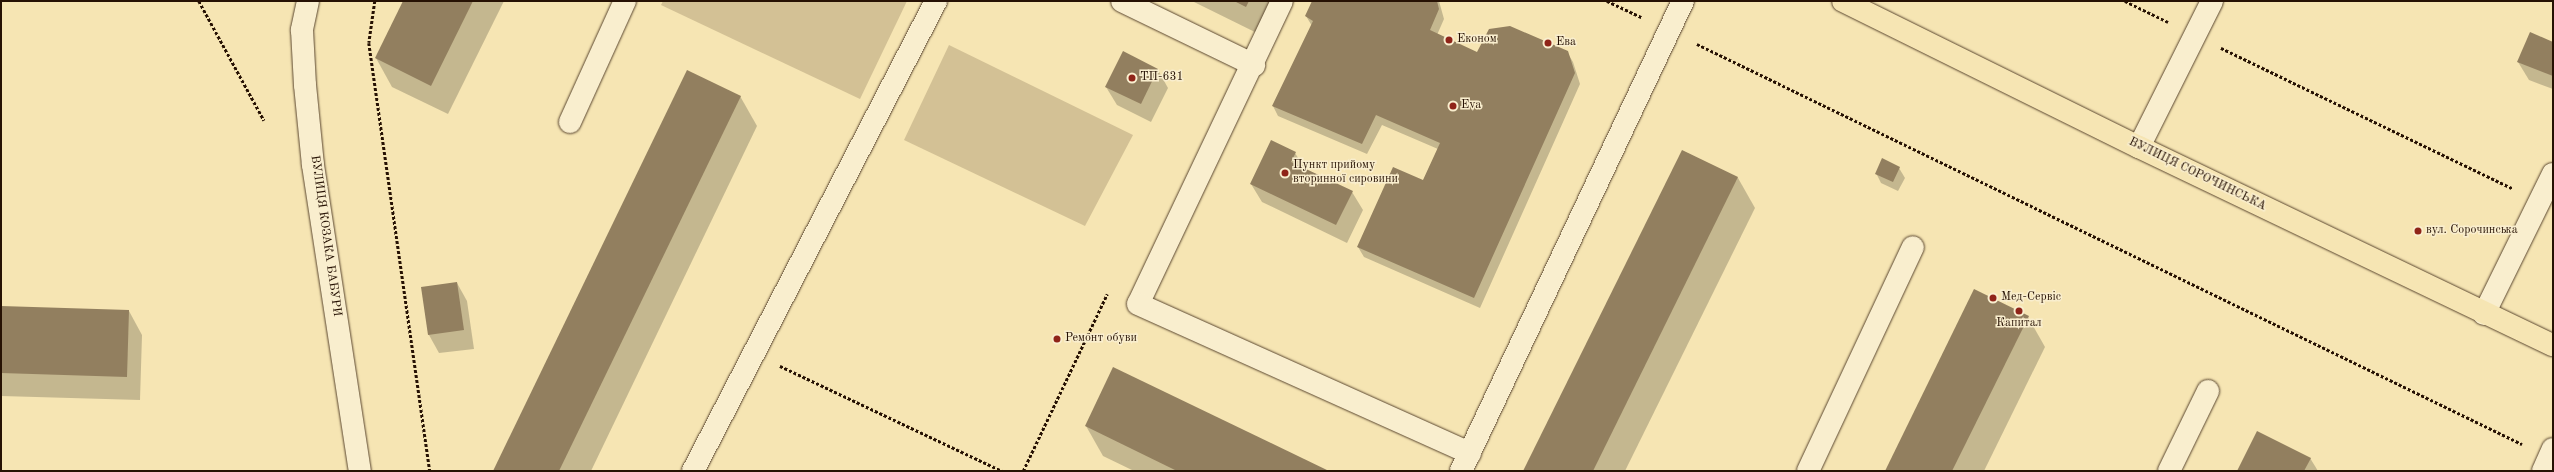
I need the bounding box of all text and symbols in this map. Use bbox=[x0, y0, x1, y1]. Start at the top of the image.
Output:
place label: Економ bbox=[1457, 33, 1497, 47]
marker: Економ bbox=[1444, 35, 1454, 45]
place label: Ева bbox=[1556, 36, 1576, 50]
marker: Ева bbox=[1543, 38, 1553, 48]
place label: ТП-631 bbox=[1140, 71, 1183, 85]
marker: ТП-631 bbox=[1127, 73, 1137, 83]
place label: Eva bbox=[1461, 99, 1481, 113]
marker: Eva bbox=[1448, 101, 1458, 111]
street label: ВУЛИЦЯ СОРОЧИНСЬКА bbox=[2126, 135, 2268, 215]
street label: ВУЛИЦЯ КОЗАКА БАБУРИ bbox=[307, 154, 343, 318]
place label: Пункт прийому вторинної сировини bbox=[1293, 159, 1398, 187]
marker: Пункт прийому вторинної сировини bbox=[1280, 168, 1290, 178]
place label: вул. Сорочинська bbox=[2426, 224, 2518, 238]
marker: вул. Сорочинська bbox=[2413, 226, 2423, 236]
place label: Мед-Сервіс bbox=[2001, 291, 2061, 305]
marker: Мед-Сервіс bbox=[1988, 293, 1998, 303]
marker: Капитал bbox=[2014, 306, 2024, 316]
place label: Капитал bbox=[1996, 317, 2042, 331]
place label: Ремонт обуви bbox=[1065, 332, 1137, 346]
marker: Ремонт обуви bbox=[1052, 334, 1062, 344]

